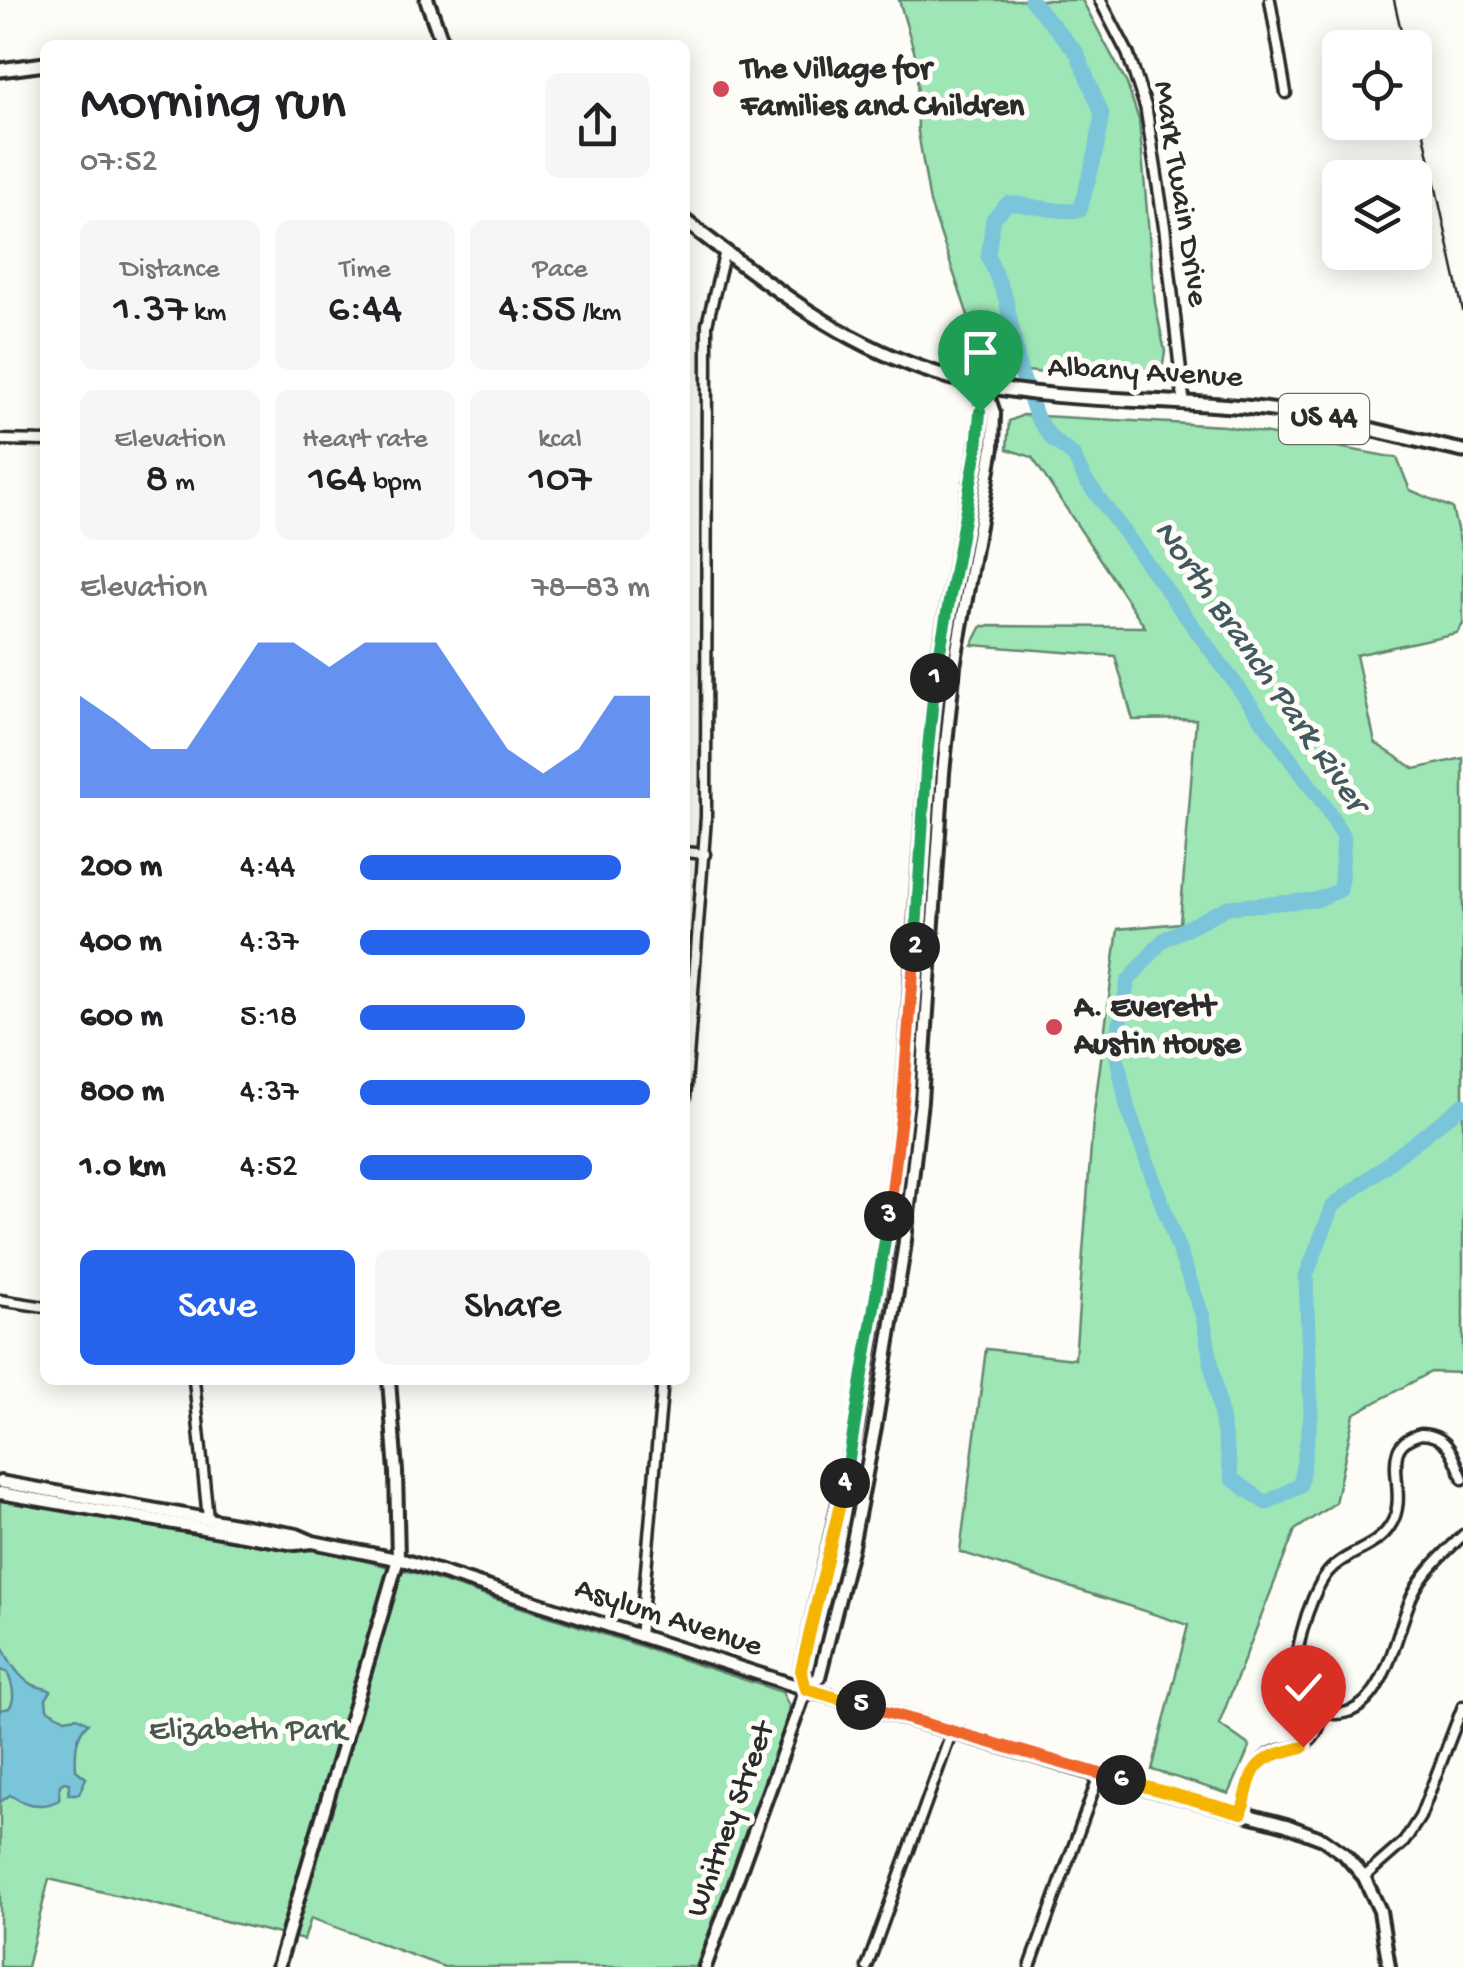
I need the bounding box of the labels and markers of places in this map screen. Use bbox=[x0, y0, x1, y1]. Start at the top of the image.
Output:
place label: The Village for Families and Children bbox=[738, 52, 1025, 127]
marker: The Village for Families and Children bbox=[710, 78, 732, 100]
pin bbox=[938, 310, 1023, 413]
pin: 1 bbox=[910, 653, 960, 703]
pin: 2 bbox=[890, 922, 940, 972]
place label: A. Everett Austin House bbox=[1073, 990, 1242, 1065]
marker: A. Everett Austin House bbox=[1043, 1016, 1065, 1038]
pin: 3 bbox=[864, 1191, 914, 1241]
pin: 4 bbox=[820, 1458, 870, 1508]
pin bbox=[1261, 1645, 1346, 1748]
pin: 5 bbox=[836, 1680, 886, 1730]
pin: 6 bbox=[1096, 1755, 1146, 1805]

